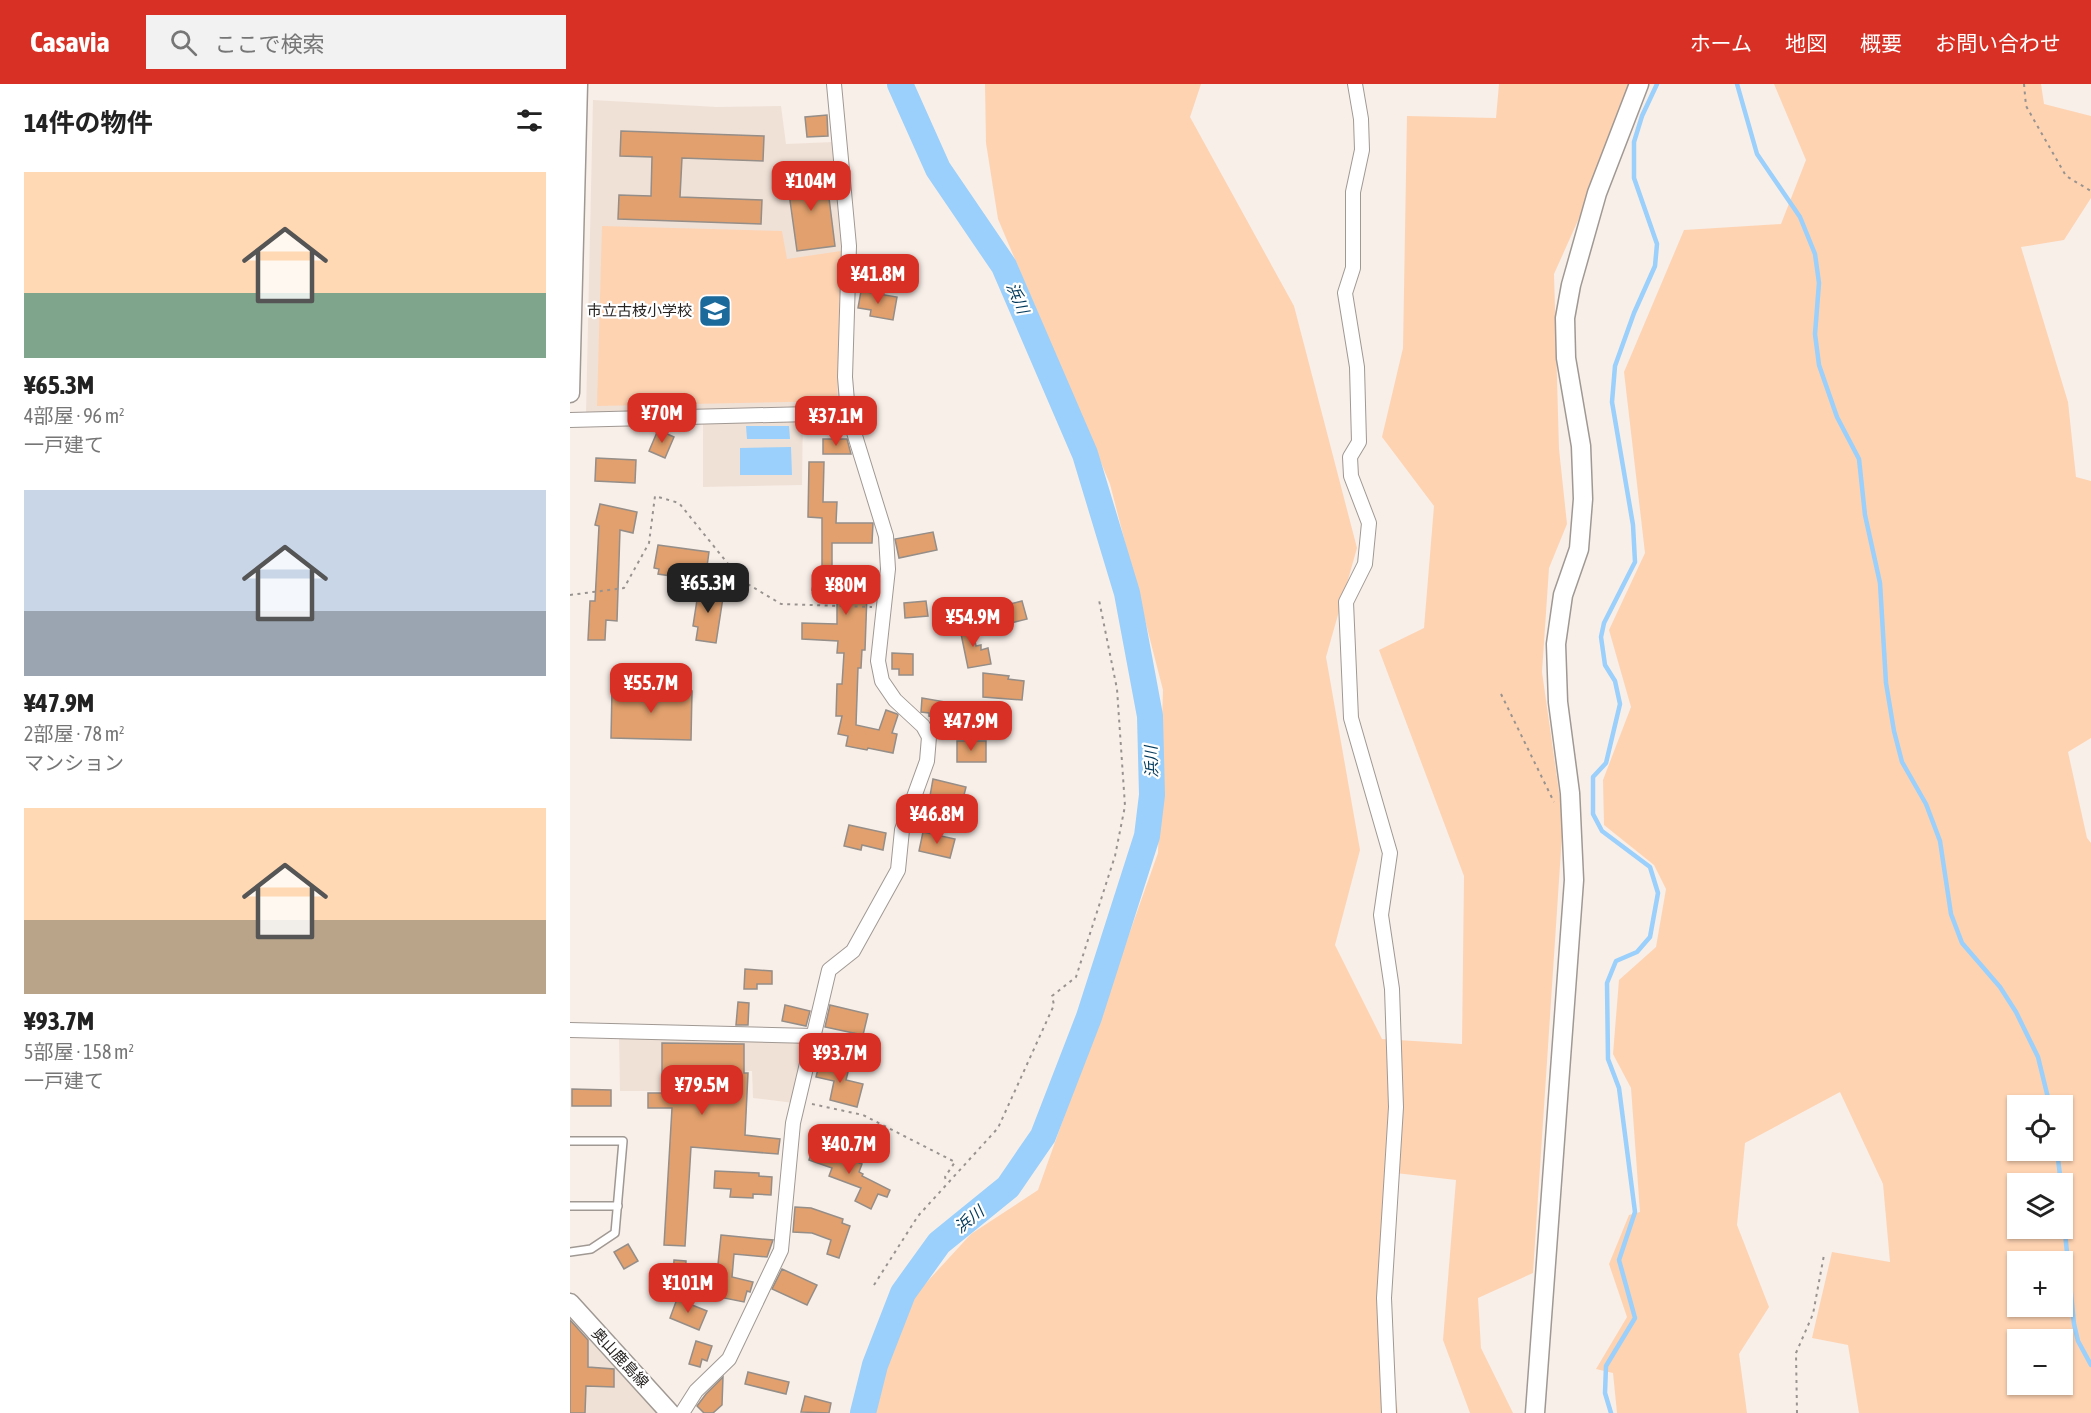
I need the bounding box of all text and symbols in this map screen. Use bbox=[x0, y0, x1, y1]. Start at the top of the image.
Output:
search box bbox=[146, 15, 566, 69]
text: Casavia bbox=[30, 26, 110, 58]
icon: search bbox=[167, 26, 200, 59]
text: ここで検索 bbox=[215, 31, 325, 57]
text: ホーム bbox=[1690, 31, 1752, 55]
text: 地図 bbox=[1785, 31, 1827, 55]
text: 概要 bbox=[1860, 31, 1902, 55]
text: お問い合わせ bbox=[1935, 31, 2061, 55]
icon: filters bbox=[513, 104, 546, 137]
text: 14件の物件 bbox=[24, 108, 152, 138]
pin: ¥104M bbox=[769, 161, 853, 212]
text: ¥104M bbox=[786, 169, 836, 192]
icon: home bbox=[231, 211, 339, 319]
pin: ¥41.8M bbox=[829, 254, 927, 305]
text: ¥41.8M bbox=[851, 262, 905, 285]
water label: 浜川 bbox=[1003, 280, 1033, 318]
school or university icon: 市立古枝小学校 bbox=[697, 293, 733, 329]
place label: 市立古枝小学校 bbox=[587, 302, 692, 319]
text: ¥65.3M bbox=[24, 370, 94, 400]
pin: ¥70M bbox=[626, 393, 698, 444]
pin: ¥37.1M bbox=[787, 396, 885, 447]
text: ¥70M bbox=[641, 401, 683, 424]
text: 4部屋 · 96 m² bbox=[24, 404, 125, 427]
text: ¥37.1M bbox=[809, 404, 863, 427]
text: 一戸建て bbox=[24, 433, 104, 456]
icon: home bbox=[231, 529, 339, 637]
pin: ¥65.3M bbox=[659, 563, 757, 614]
pin: ¥80M bbox=[810, 565, 882, 616]
text: ¥65.3M bbox=[681, 571, 735, 594]
text: ¥80M bbox=[825, 573, 867, 596]
pin: ¥54.9M bbox=[924, 597, 1022, 648]
text: ¥54.9M bbox=[946, 605, 1000, 628]
pin: ¥55.7M bbox=[602, 663, 700, 714]
text: ¥55.7M bbox=[624, 671, 678, 694]
text: ¥47.9M bbox=[24, 688, 94, 718]
pin: ¥47.9M bbox=[922, 701, 1020, 752]
text: ¥47.9M bbox=[944, 709, 998, 732]
text: 2部屋 · 78 m² bbox=[24, 722, 125, 745]
water label: 浜川 bbox=[1141, 744, 1161, 778]
text: マンション bbox=[24, 751, 124, 774]
pin: ¥46.8M bbox=[888, 794, 986, 845]
text: ¥46.8M bbox=[910, 802, 964, 825]
icon: home bbox=[231, 847, 339, 955]
text: ¥93.7M bbox=[24, 1006, 94, 1036]
pin: ¥93.7M bbox=[791, 1033, 889, 1084]
text: 5部屋 · 158 m² bbox=[24, 1040, 134, 1063]
text: ¥93.7M bbox=[813, 1041, 867, 1064]
pin: ¥79.5M bbox=[653, 1065, 751, 1116]
text: 一戸建て bbox=[24, 1069, 104, 1092]
text: ¥79.5M bbox=[675, 1073, 729, 1096]
map controls bbox=[2007, 1095, 2073, 1395]
button: locate bbox=[2007, 1095, 2073, 1161]
pin: ¥40.7M bbox=[800, 1124, 898, 1175]
text: ¥40.7M bbox=[822, 1132, 876, 1155]
button: layers bbox=[2007, 1173, 2073, 1239]
water label: 浜川 bbox=[951, 1201, 989, 1236]
button: + bbox=[2007, 1251, 2073, 1317]
pin: ¥101M bbox=[646, 1263, 730, 1314]
text: ¥101M bbox=[663, 1271, 713, 1294]
street label: 奥山鹿島線 bbox=[589, 1324, 652, 1391]
button: − bbox=[2007, 1329, 2073, 1395]

